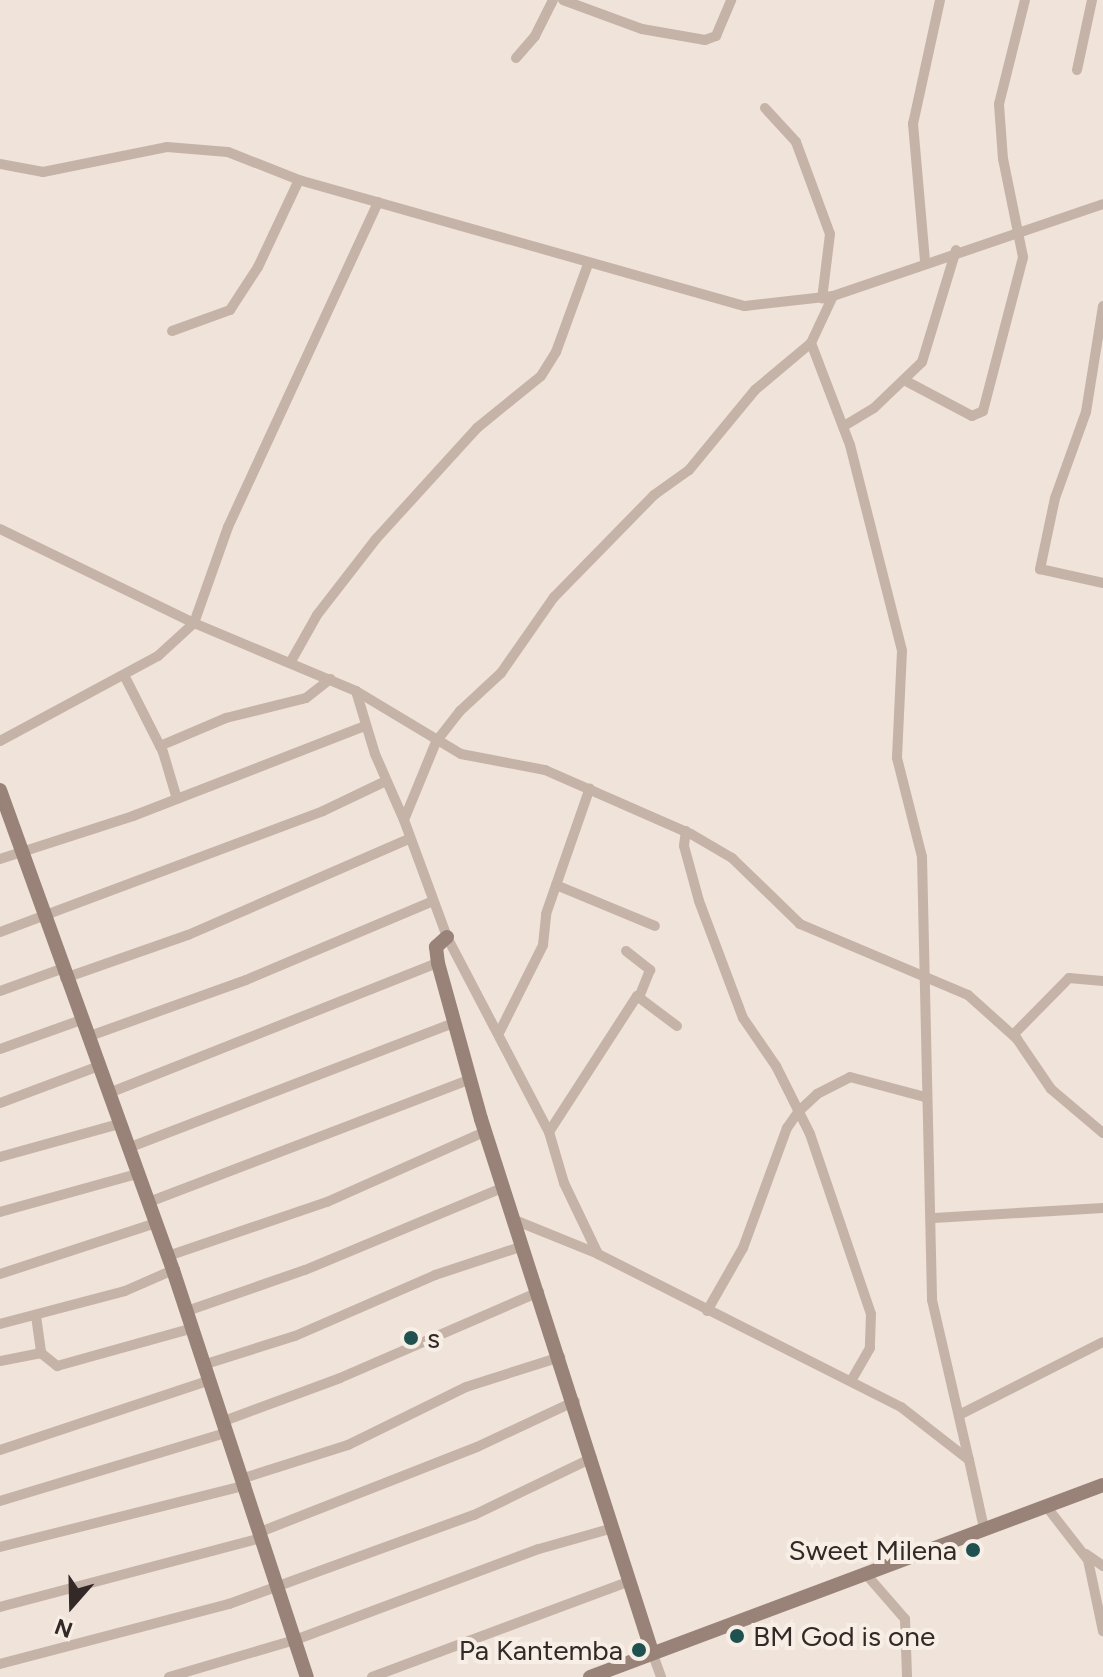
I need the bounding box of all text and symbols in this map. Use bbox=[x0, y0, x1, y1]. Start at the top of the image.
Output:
place label: s bbox=[427, 1321, 440, 1355]
marker: s bbox=[402, 1329, 420, 1347]
place label: Sweet Milena bbox=[789, 1533, 957, 1567]
marker: Sweet Milena bbox=[964, 1541, 982, 1559]
north arrow bbox=[32, 1565, 112, 1645]
text: N bbox=[51, 1612, 76, 1644]
place label: BM God is one bbox=[753, 1619, 935, 1653]
marker: BM God is one bbox=[728, 1627, 746, 1645]
place label: Pa Kantemba bbox=[459, 1633, 623, 1667]
marker: Pa Kantemba bbox=[630, 1641, 648, 1659]

